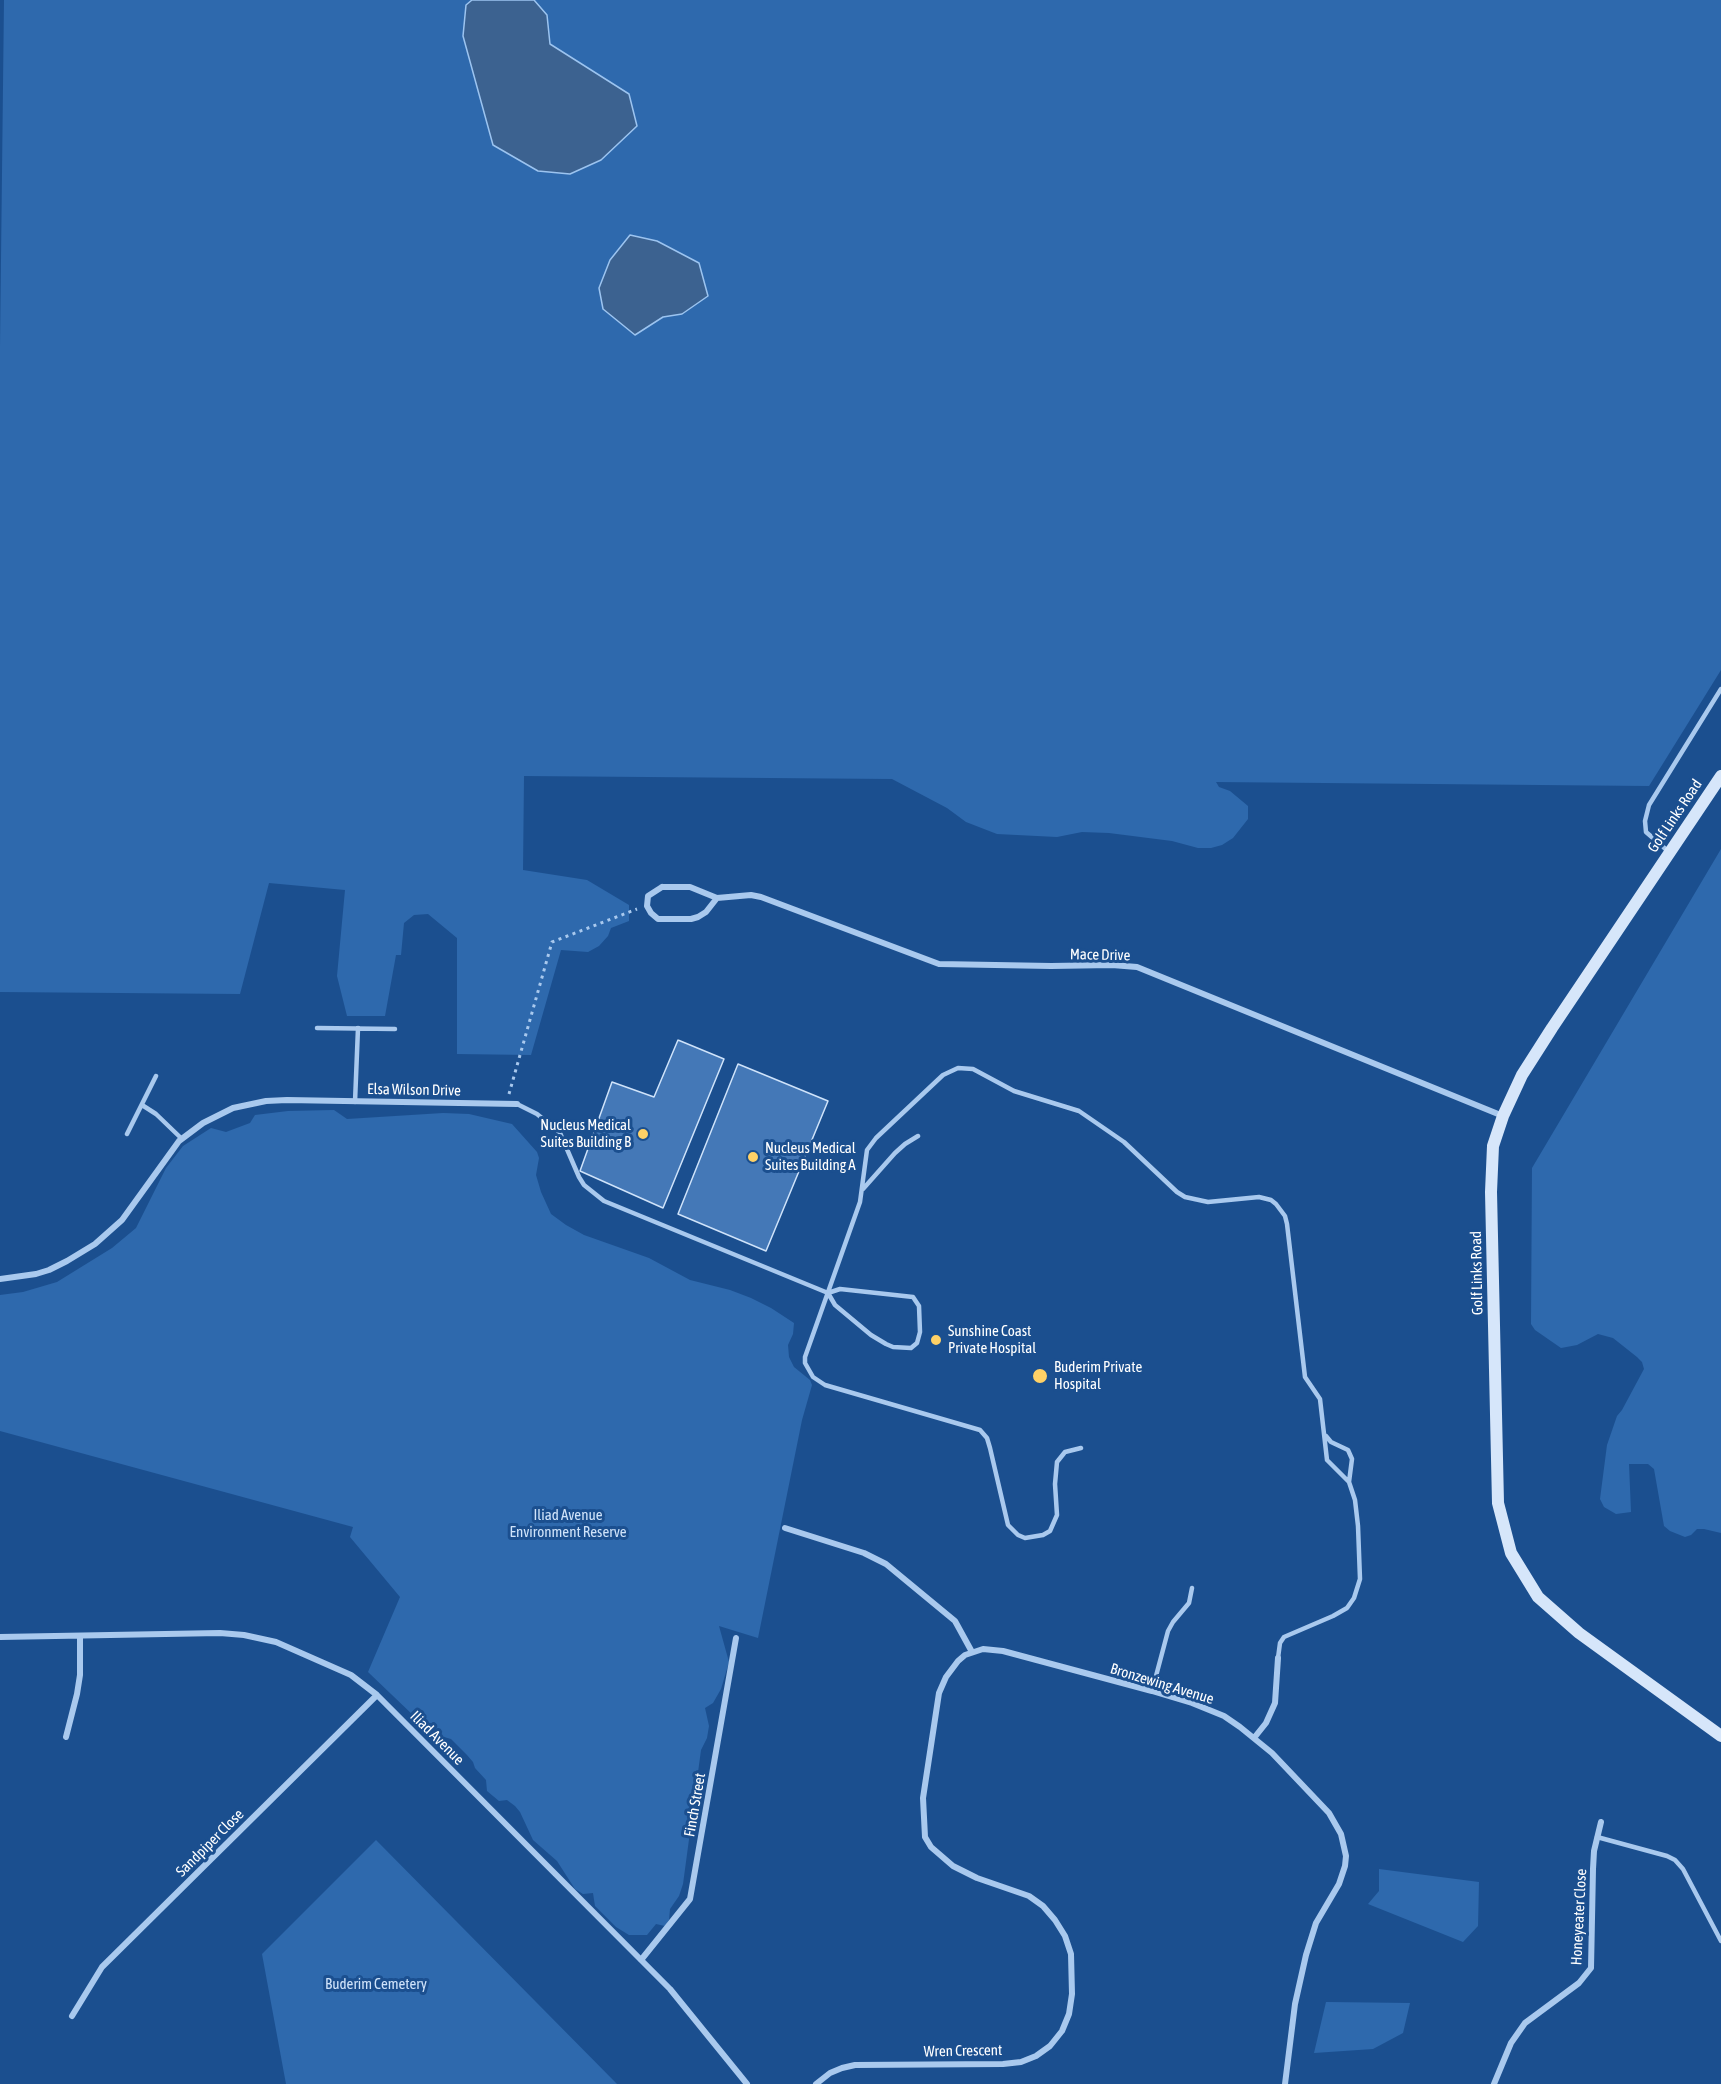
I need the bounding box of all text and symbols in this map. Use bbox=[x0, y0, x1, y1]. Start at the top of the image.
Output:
street label: Golf Links Road bbox=[1644, 776, 1706, 856]
street label: Mace Drive bbox=[1070, 945, 1130, 965]
street label: Elsa Wilson Drive bbox=[367, 1080, 461, 1100]
place label: Nucleus Medical Suites Building B bbox=[540, 1116, 631, 1151]
marker: Nucleus Medical Suites Building B bbox=[636, 1127, 650, 1141]
place label: Nucleus Medical Suites Building A bbox=[765, 1139, 856, 1174]
marker: Nucleus Medical Suites Building A bbox=[746, 1150, 760, 1164]
street label: Golf Links Road bbox=[1467, 1231, 1487, 1315]
place label: Sunshine Coast Private Hospital bbox=[948, 1322, 1036, 1357]
marker: Sunshine Coast Private Hospital bbox=[929, 1333, 943, 1347]
place label: Buderim Private Hospital bbox=[1054, 1358, 1142, 1393]
marker: Buderim Private Hospital bbox=[1031, 1367, 1049, 1385]
park label: Iliad Avenue Environment Reserve bbox=[510, 1506, 626, 1541]
street label: Bronzewing Avenue bbox=[1108, 1660, 1216, 1708]
street label: Iliad Avenue bbox=[406, 1707, 468, 1769]
street label: Finch Street bbox=[681, 1772, 709, 1838]
street label: Sandpiper Close bbox=[172, 1805, 248, 1881]
street label: Honeyeater Close bbox=[1567, 1868, 1591, 1966]
park label: Buderim Cemetery bbox=[325, 1975, 427, 1993]
street label: Wren Crescent bbox=[924, 2041, 1002, 2061]

